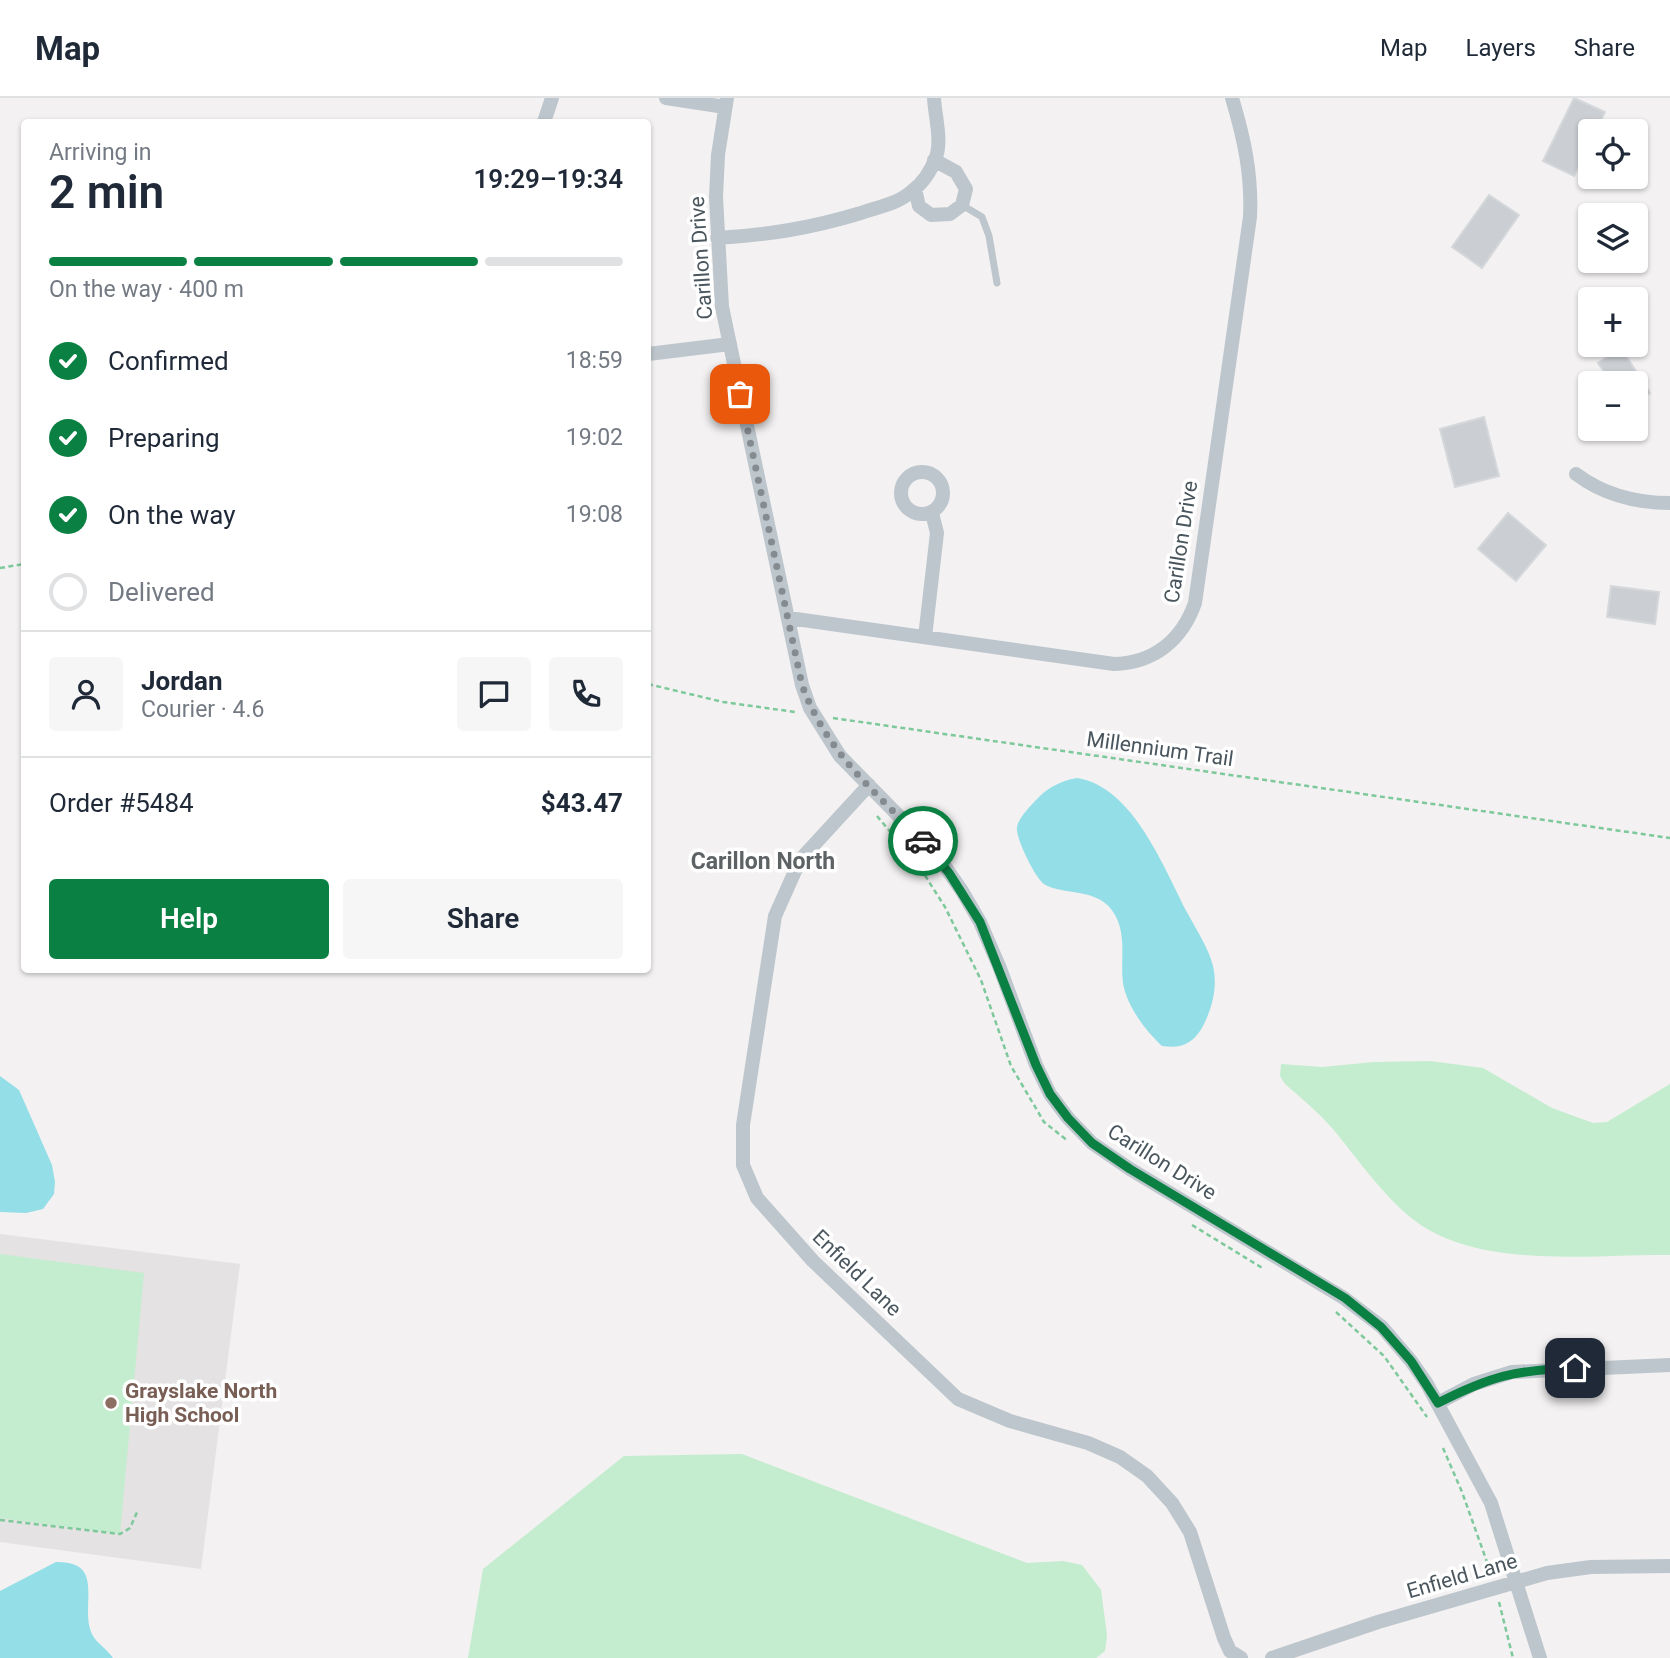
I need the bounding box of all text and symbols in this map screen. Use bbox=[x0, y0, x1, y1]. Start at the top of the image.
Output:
text: Map bbox=[35, 29, 100, 68]
text: Map bbox=[1380, 34, 1428, 62]
text: Layers bbox=[1466, 34, 1536, 62]
text: Share bbox=[1574, 34, 1635, 62]
map controls bbox=[1578, 119, 1648, 441]
button: locate bbox=[1578, 119, 1648, 189]
text: Arriving in bbox=[49, 139, 152, 166]
text: 19:29–19:34 bbox=[473, 164, 623, 194]
text: 2 min bbox=[49, 165, 164, 219]
street label: Carillon Drive bbox=[685, 196, 717, 320]
button: layers bbox=[1578, 203, 1648, 273]
text: On the way · 400 m bbox=[49, 276, 244, 303]
button: + bbox=[1578, 287, 1648, 357]
icon: check bbox=[49, 342, 87, 380]
text: Confirmed bbox=[108, 346, 229, 376]
text: 18:59 bbox=[566, 347, 623, 374]
pin bbox=[710, 364, 770, 424]
button: − bbox=[1578, 371, 1648, 441]
icon: bag bbox=[721, 375, 759, 413]
icon: check bbox=[49, 419, 87, 457]
text: Preparing bbox=[108, 423, 220, 453]
text: 19:02 bbox=[566, 424, 623, 451]
street label: Carillon Drive bbox=[1159, 479, 1203, 605]
icon: check bbox=[49, 496, 87, 534]
text: On the way bbox=[108, 500, 236, 530]
text: 19:08 bbox=[566, 501, 623, 528]
text: Delivered bbox=[108, 577, 215, 607]
button: person bbox=[49, 657, 123, 731]
button: chat bbox=[457, 657, 531, 731]
button: phone bbox=[549, 657, 623, 731]
text: Jordan bbox=[141, 666, 223, 696]
text: Courier · 4.6 bbox=[141, 696, 264, 723]
street label: Millennium Trail bbox=[1085, 727, 1235, 771]
text: Order #5484 bbox=[49, 788, 194, 818]
text: $43.47 bbox=[541, 788, 623, 818]
courier bbox=[888, 806, 958, 876]
icon: car bbox=[904, 822, 942, 860]
district label: Carillon North bbox=[691, 848, 835, 875]
button: Help bbox=[49, 879, 329, 959]
button: Share bbox=[343, 879, 623, 959]
street label: Carillon Drive bbox=[1103, 1119, 1221, 1205]
street label: Enfield Lane bbox=[808, 1225, 906, 1321]
pin bbox=[1545, 1338, 1605, 1398]
icon: home bbox=[1556, 1349, 1594, 1387]
place label: Grayslake North High School bbox=[125, 1379, 277, 1427]
marker: Grayslake North High School bbox=[103, 1395, 119, 1411]
street label: Enfield Lane bbox=[1404, 1549, 1520, 1603]

